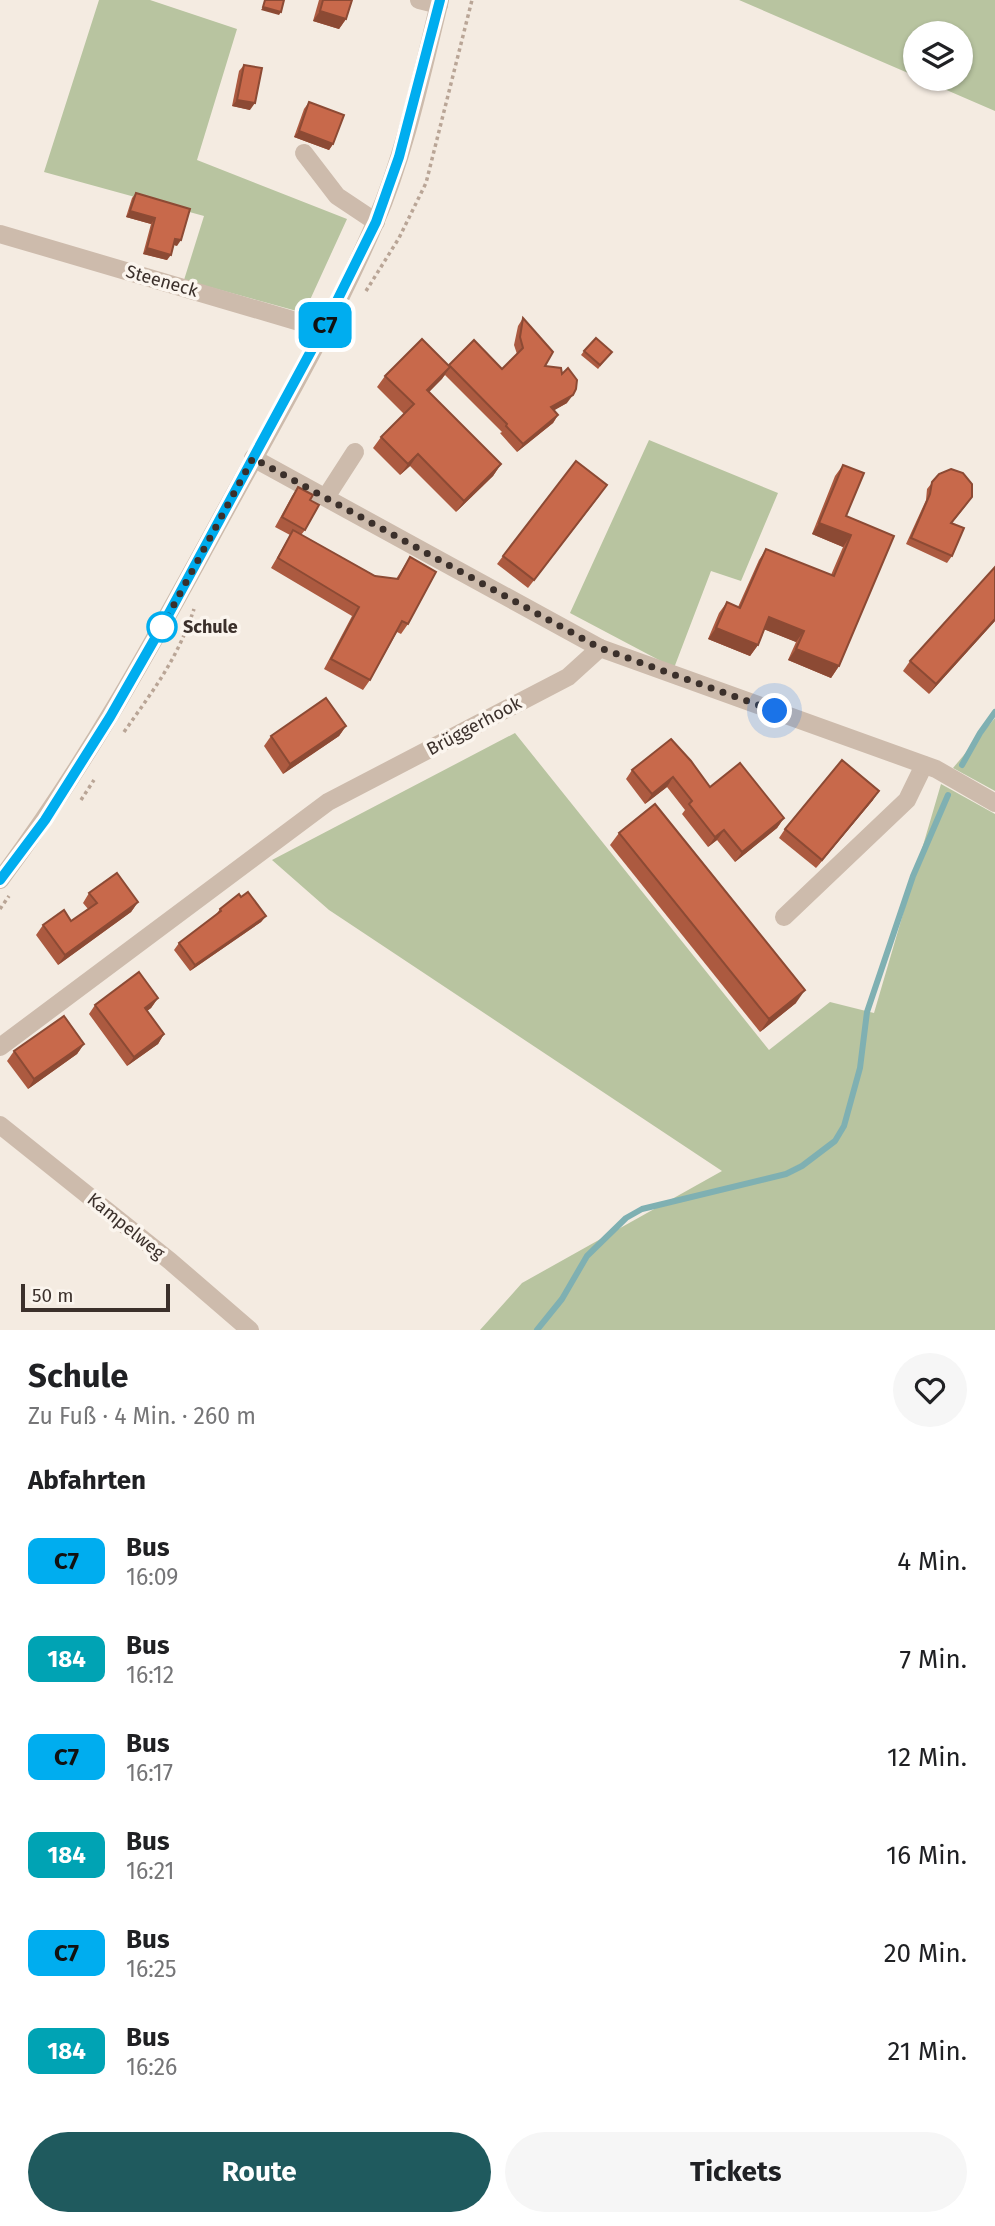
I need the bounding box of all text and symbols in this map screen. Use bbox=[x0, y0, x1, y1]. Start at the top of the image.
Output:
map controls bbox=[903, 21, 973, 91]
button: layers bbox=[903, 21, 973, 91]
street label: Steeneck bbox=[123, 260, 201, 302]
line badge: C7 bbox=[294, 302, 356, 348]
text: C7 bbox=[313, 311, 337, 339]
marker: Schule bbox=[147, 612, 177, 642]
place label: Schule bbox=[183, 616, 238, 638]
street label: Brüggerhook bbox=[423, 691, 526, 760]
your location bbox=[757, 693, 792, 728]
street label: Kampelweg bbox=[83, 1188, 170, 1264]
scale bar bbox=[21, 1281, 170, 1313]
text: 50 m bbox=[32, 1284, 73, 1307]
button: heart bbox=[893, 1353, 967, 1427]
text: Schule bbox=[28, 1356, 128, 1396]
text: Zu Fuß · 4 Min. · 260 m bbox=[28, 1402, 256, 1430]
text: Abfahrten bbox=[28, 1465, 146, 1496]
text: Bus bbox=[126, 1532, 169, 1563]
text: 4 Min. bbox=[897, 1546, 967, 1577]
text: C7 bbox=[54, 1547, 79, 1575]
text: 16:09 bbox=[126, 1563, 178, 1591]
text: Bus bbox=[126, 1630, 169, 1661]
text: 7 Min. bbox=[900, 1644, 967, 1675]
text: 184 bbox=[47, 1645, 86, 1673]
text: 16:12 bbox=[126, 1661, 174, 1689]
text: Bus bbox=[126, 1728, 169, 1759]
text: 12 Min. bbox=[887, 1742, 967, 1773]
text: C7 bbox=[54, 1743, 79, 1771]
text: 16:17 bbox=[126, 1759, 173, 1787]
text: Bus bbox=[126, 1826, 169, 1857]
text: 16 Min. bbox=[886, 1840, 967, 1871]
text: 184 bbox=[47, 1841, 86, 1869]
text: 16:21 bbox=[126, 1857, 175, 1885]
text: Bus bbox=[126, 1924, 169, 1955]
text: 20 Min. bbox=[884, 1938, 967, 1969]
text: C7 bbox=[54, 1939, 79, 1967]
text: 16:25 bbox=[126, 1955, 177, 1983]
text: Bus bbox=[126, 2022, 169, 2053]
text: 21 Min. bbox=[888, 2036, 967, 2067]
text: 184 bbox=[47, 2037, 86, 2065]
text: 16:26 bbox=[126, 2053, 177, 2081]
button: Route bbox=[28, 2132, 491, 2212]
button: Tickets bbox=[505, 2132, 967, 2212]

